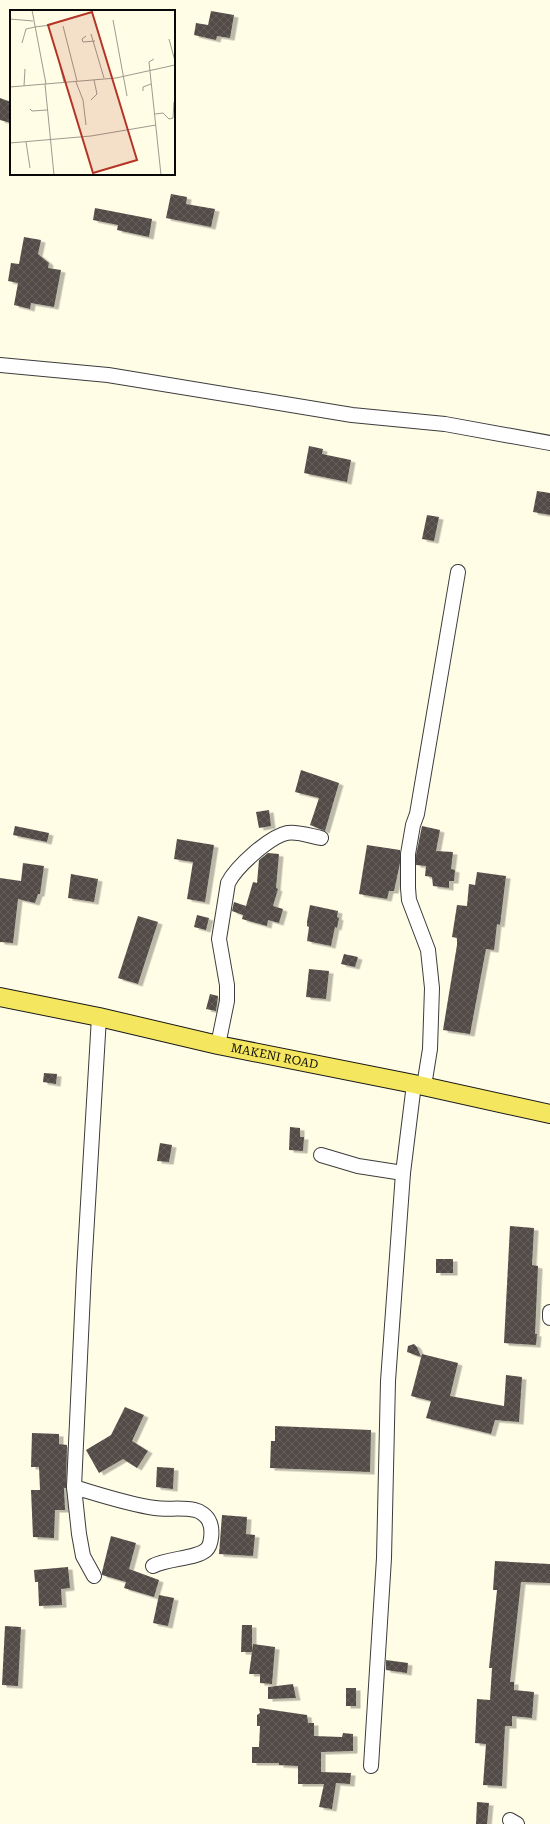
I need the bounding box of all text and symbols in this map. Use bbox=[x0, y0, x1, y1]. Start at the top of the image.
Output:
inset map bbox=[10, 10, 175, 175]
street label: MAKENI ROAD bbox=[230, 1041, 320, 1072]

